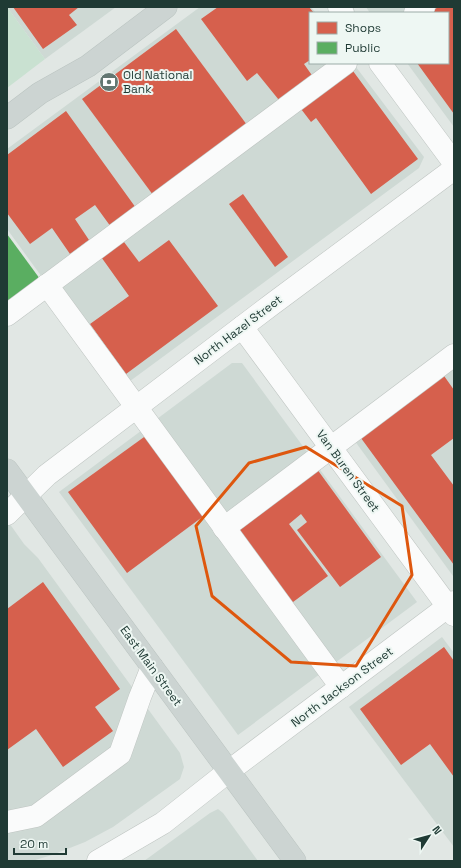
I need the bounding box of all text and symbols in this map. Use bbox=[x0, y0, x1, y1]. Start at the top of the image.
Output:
legend bbox=[309, 12, 449, 64]
text: Shops bbox=[345, 20, 381, 36]
text: Public bbox=[345, 40, 380, 56]
place label: Old National Bank bbox=[123, 67, 192, 97]
bank icon: Old National Bank bbox=[98, 71, 120, 93]
street label: North Hazel Street bbox=[191, 292, 285, 368]
street label: Van Buren Street bbox=[313, 427, 383, 515]
street label: East Main Street bbox=[116, 623, 186, 709]
street label: North Jackson Street bbox=[288, 643, 396, 731]
north arrow bbox=[409, 816, 449, 856]
text: N bbox=[429, 823, 445, 837]
scale bar bbox=[14, 830, 66, 856]
text: 20 m bbox=[20, 836, 48, 852]

